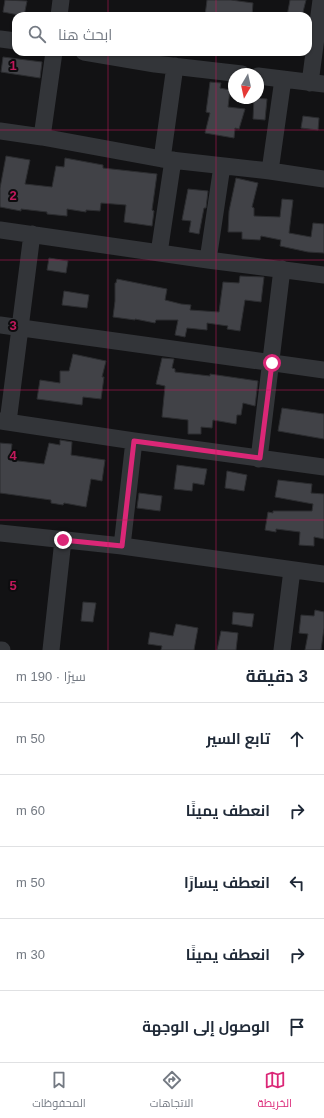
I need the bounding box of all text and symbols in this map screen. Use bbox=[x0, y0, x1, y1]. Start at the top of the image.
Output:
search box bbox=[12, 12, 312, 56]
icon: search bbox=[26, 23, 48, 45]
text: ابحث هنا bbox=[58, 26, 112, 43]
text: 1 bbox=[9, 58, 17, 73]
north arrow bbox=[228, 68, 264, 104]
text: 2 bbox=[9, 188, 17, 203]
text: 3 bbox=[9, 318, 17, 333]
route start bbox=[263, 354, 281, 372]
text: 4 bbox=[9, 448, 17, 463]
route end bbox=[54, 531, 72, 549]
text: 5 bbox=[9, 578, 17, 593]
text: 3 دقيقة bbox=[246, 667, 308, 686]
text: سيرًا · 190 m bbox=[16, 669, 86, 684]
icon: ahead bbox=[286, 728, 308, 750]
text: تابع السير bbox=[206, 730, 270, 747]
text: 50 m bbox=[16, 731, 45, 746]
icon: right bbox=[286, 800, 308, 822]
text: انعطف يمينًا bbox=[186, 802, 270, 819]
text: 60 m bbox=[16, 803, 45, 818]
icon: left bbox=[286, 872, 308, 894]
text: انعطف يسارًا bbox=[184, 874, 270, 891]
text: 50 m bbox=[16, 875, 45, 890]
icon: right bbox=[286, 944, 308, 966]
text: انعطف يمينًا bbox=[186, 946, 270, 963]
text: 30 m bbox=[16, 947, 45, 962]
icon: arrive bbox=[286, 1016, 308, 1038]
text: الوصول إلى الوجهة bbox=[142, 1018, 270, 1035]
tab: المحفوظات bbox=[32, 1069, 86, 1113]
tab: الاتجاهات bbox=[150, 1069, 193, 1113]
tab: الخريطة bbox=[258, 1069, 292, 1113]

